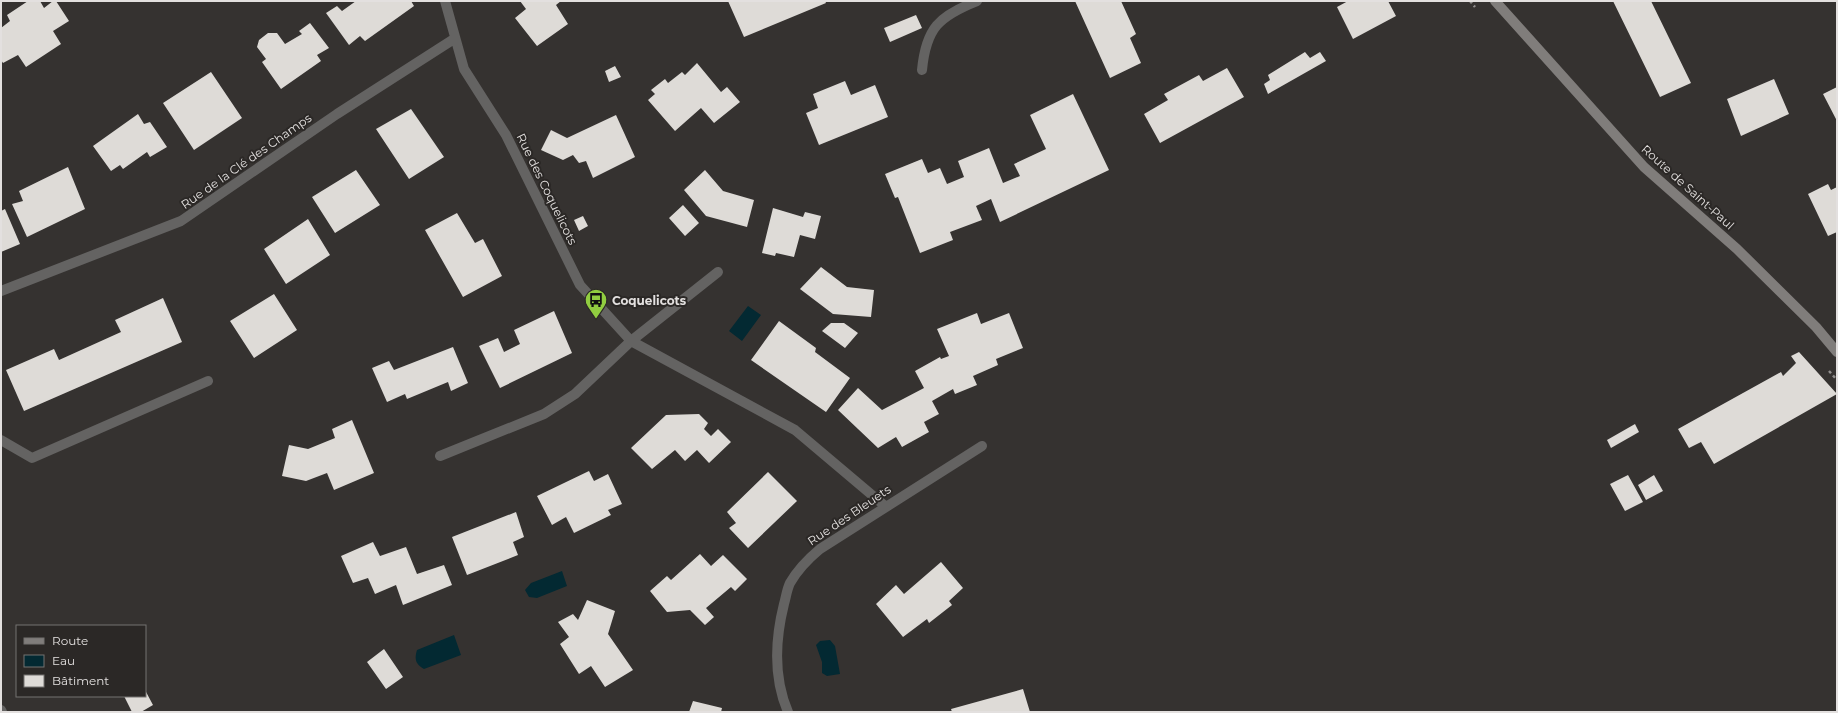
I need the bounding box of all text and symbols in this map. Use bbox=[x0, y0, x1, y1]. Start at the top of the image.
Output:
street label: Rue de la Clé des Champs bbox=[178, 110, 314, 212]
street label: Rue des Coquelicots bbox=[513, 131, 581, 247]
street label: Route de Saint-Paul bbox=[1638, 141, 1738, 233]
bus stop icon: Coquelicots bbox=[583, 287, 609, 320]
place label: Coquelicots bbox=[612, 293, 687, 308]
street label: Rue des Bleuets bbox=[805, 482, 894, 548]
legend bbox=[16, 625, 146, 697]
text: Route bbox=[52, 633, 88, 648]
text: Eau bbox=[52, 653, 75, 668]
text: Bâtiment bbox=[52, 673, 109, 688]

